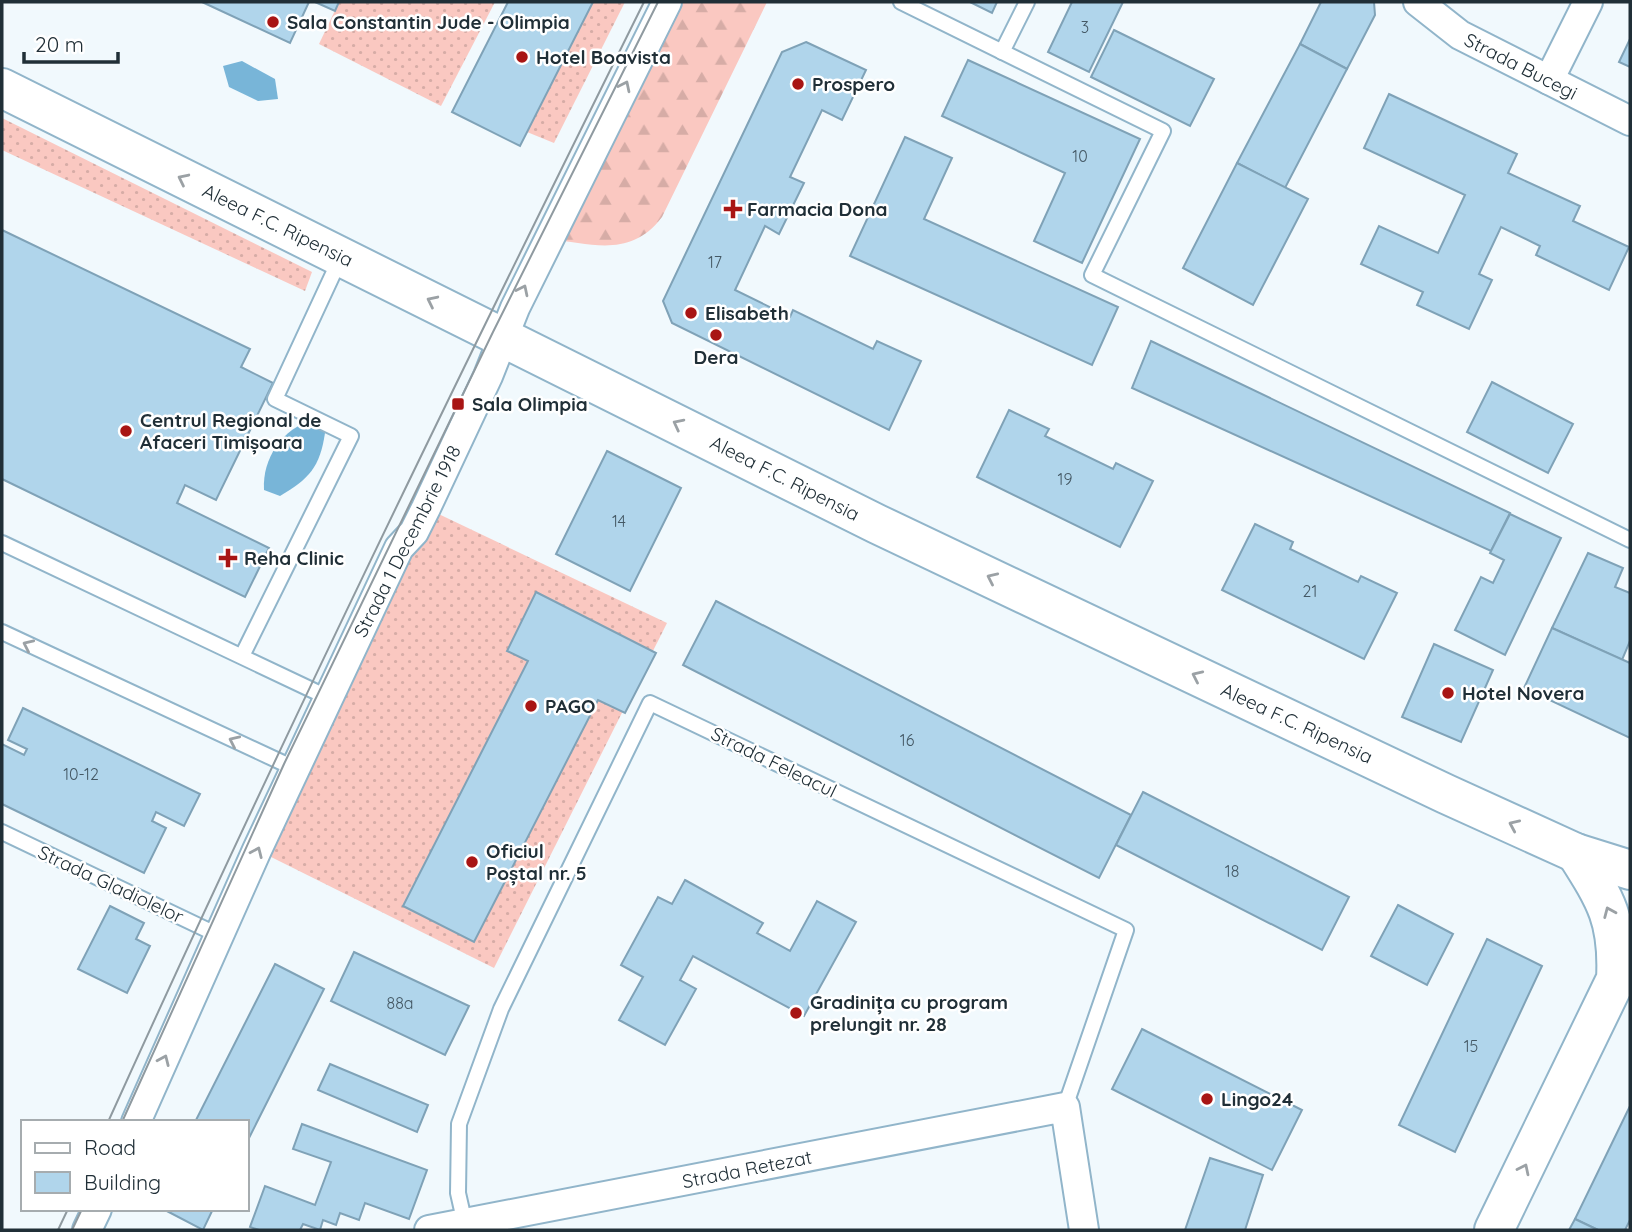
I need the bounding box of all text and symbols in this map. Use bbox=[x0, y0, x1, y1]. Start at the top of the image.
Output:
place label: Sala Constantin Jude - Olimpia bbox=[287, 10, 570, 34]
marker: Sala Constantin Jude - Olimpia bbox=[265, 14, 281, 30]
house number: 3 bbox=[1081, 17, 1089, 37]
scale bar bbox=[24, 21, 119, 65]
street label: Strada Bucegi bbox=[1461, 27, 1581, 105]
text: 20 m bbox=[35, 31, 84, 57]
place label: Hotel Boavista bbox=[536, 45, 671, 69]
marker: Hotel Boavista bbox=[514, 49, 530, 65]
place label: Prospero bbox=[812, 72, 895, 96]
marker: Prospero bbox=[790, 76, 806, 92]
one-way arrow bbox=[616, 81, 630, 93]
house number: 10 bbox=[1072, 146, 1088, 166]
one-way arrow bbox=[178, 174, 190, 188]
street label: Aleea F.C. Ripensia bbox=[199, 178, 357, 272]
place label: Farmacia Dona bbox=[747, 197, 887, 221]
marker: Farmacia Dona bbox=[725, 201, 741, 217]
house number: 17 bbox=[708, 252, 722, 272]
one-way arrow bbox=[515, 285, 529, 297]
one-way arrow bbox=[427, 295, 439, 309]
place label: Elisabeth bbox=[705, 301, 789, 325]
marker: Elisabeth bbox=[683, 305, 699, 321]
marker: Dera bbox=[708, 327, 724, 343]
place label: Dera bbox=[694, 345, 738, 369]
place label: Sala Olimpia bbox=[472, 392, 588, 416]
marker: Sala Olimpia bbox=[450, 396, 466, 412]
place label: Centrul Regional de Afaceri Timișoara bbox=[140, 408, 321, 455]
one-way arrow bbox=[673, 419, 685, 433]
marker: Centrul Regional de Afaceri Timișoara bbox=[118, 423, 134, 439]
street label: Aleea F.C. Ripensia bbox=[706, 430, 864, 526]
street label: Strada 1 Decembrie 1918 bbox=[348, 441, 466, 641]
house number: 19 bbox=[1058, 469, 1072, 489]
house number: 14 bbox=[612, 511, 626, 531]
place label: Reha Clinic bbox=[244, 546, 344, 570]
marker: Reha Clinic bbox=[218, 548, 238, 568]
one-way arrow bbox=[987, 573, 999, 587]
house number: 21 bbox=[1303, 581, 1317, 601]
one-way arrow bbox=[23, 639, 35, 653]
one-way arrow bbox=[1192, 670, 1204, 684]
street label: Aleea F.C. Ripensia bbox=[1217, 677, 1377, 769]
place label: Hotel Novera bbox=[1462, 681, 1584, 705]
marker: Hotel Novera bbox=[1440, 685, 1456, 701]
place label: PAGO bbox=[545, 694, 595, 718]
marker: PAGO bbox=[523, 698, 539, 714]
street label: Strada Feleacul bbox=[707, 721, 841, 803]
house number: 16 bbox=[900, 730, 915, 750]
one-way arrow bbox=[229, 735, 241, 749]
house number: 10-12 bbox=[63, 764, 99, 784]
one-way arrow bbox=[1509, 819, 1521, 833]
place label: Oficiul Poștal nr. 5 bbox=[486, 839, 587, 886]
street label: Strada Gladiolelor bbox=[34, 840, 188, 929]
one-way arrow bbox=[249, 847, 263, 859]
marker: Oficiul Poștal nr. 5 bbox=[464, 854, 480, 870]
house number: 18 bbox=[1225, 861, 1239, 881]
one-way arrow bbox=[1603, 907, 1617, 920]
place label: Gradinița cu program prelungit nr. 28 bbox=[810, 990, 1008, 1036]
house number: 88a bbox=[387, 993, 413, 1013]
marker: Gradinița cu program prelungit nr. 28 bbox=[788, 1005, 804, 1021]
house number: 15 bbox=[1464, 1036, 1478, 1056]
one-way arrow bbox=[156, 1054, 170, 1067]
place label: Lingo24 bbox=[1221, 1087, 1293, 1111]
marker: Lingo24 bbox=[1199, 1091, 1215, 1107]
legend bbox=[21, 1120, 248, 1211]
text: Road bbox=[84, 1134, 136, 1160]
street label: Strada Retezat bbox=[680, 1145, 814, 1193]
one-way arrow bbox=[1515, 1164, 1529, 1176]
text: Building bbox=[84, 1169, 161, 1195]

